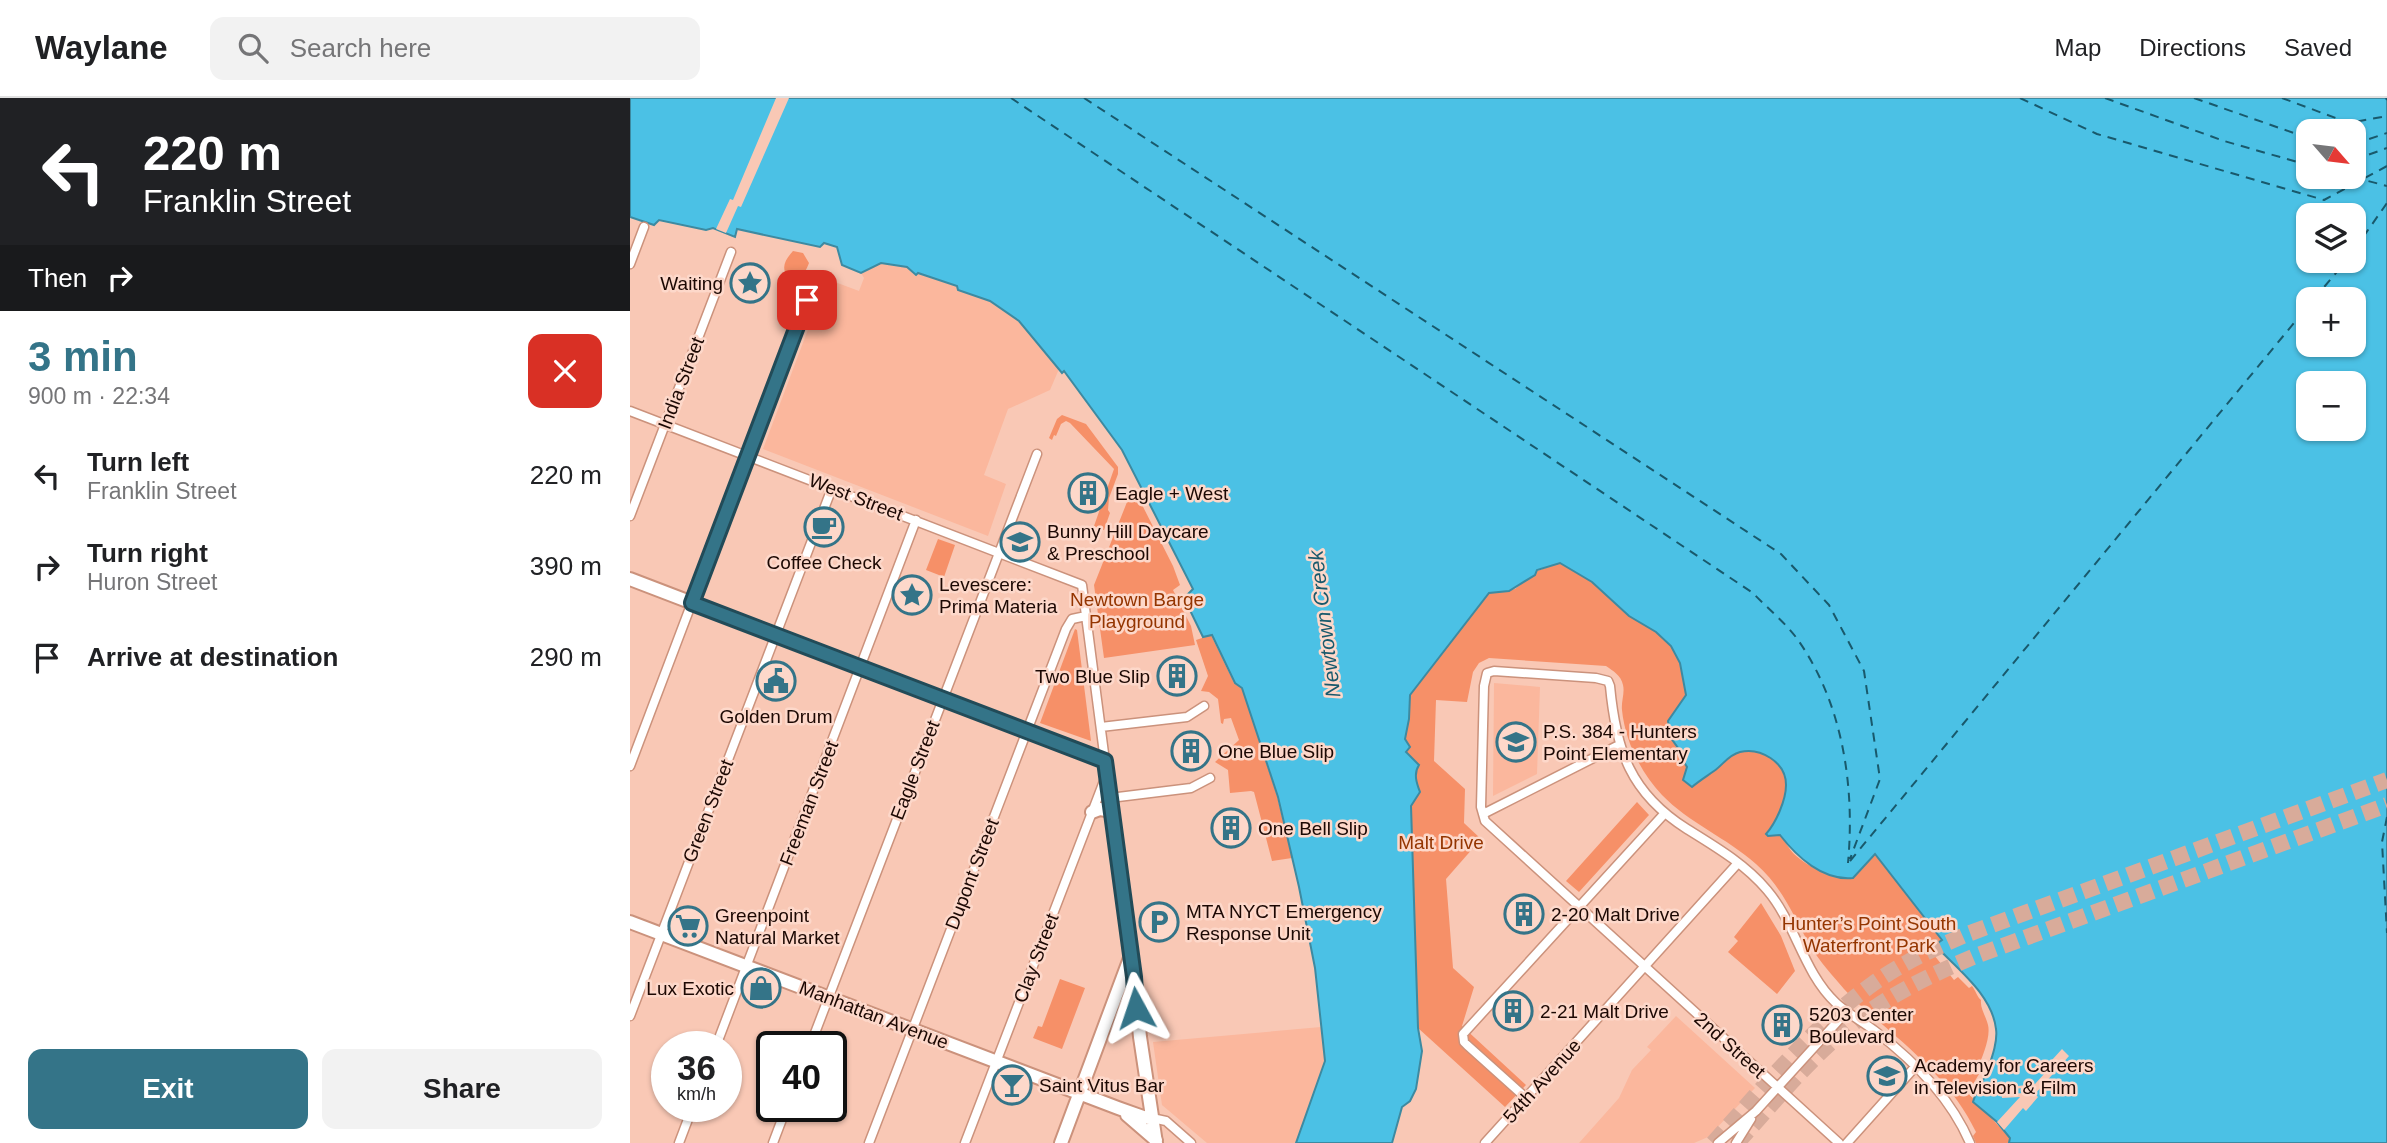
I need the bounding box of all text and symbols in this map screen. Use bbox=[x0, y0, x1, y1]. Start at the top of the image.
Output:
search box bbox=[210, 17, 700, 80]
text: Waylane bbox=[35, 29, 168, 66]
icon: search bbox=[234, 29, 272, 67]
text: Search here bbox=[290, 33, 431, 63]
text: Map bbox=[2055, 34, 2101, 61]
text: Directions bbox=[2139, 34, 2246, 61]
text: Saved bbox=[2284, 34, 2352, 61]
north arrow bbox=[2296, 119, 2366, 189]
map controls bbox=[2296, 119, 2366, 441]
icon: left bbox=[28, 126, 119, 217]
text: 220 m bbox=[143, 126, 282, 180]
text: Franklin Street bbox=[143, 183, 351, 219]
button: layers bbox=[2296, 203, 2366, 273]
icon: right bbox=[101, 259, 139, 297]
place icon: Waiting bbox=[729, 262, 771, 304]
text: Then bbox=[28, 263, 87, 293]
pin bbox=[777, 270, 837, 330]
place label: Waiting bbox=[660, 273, 723, 294]
icon: arrive bbox=[788, 281, 826, 319]
button: + bbox=[2296, 287, 2366, 357]
text: 3 min bbox=[28, 333, 138, 380]
street label: India Street bbox=[654, 333, 708, 432]
button: close bbox=[528, 334, 602, 408]
button: − bbox=[2296, 371, 2366, 441]
text: 900 m · 22:34 bbox=[28, 383, 170, 409]
text: Turn left bbox=[87, 447, 189, 477]
icon: left bbox=[28, 457, 66, 495]
text: 220 m bbox=[530, 460, 602, 490]
street label: West Street bbox=[806, 469, 907, 525]
building icon: Eagle + West bbox=[1067, 472, 1109, 514]
text: Franklin Street bbox=[87, 478, 237, 504]
place label: Eagle + West bbox=[1115, 483, 1229, 504]
cafe icon: Coffee Check bbox=[803, 506, 845, 548]
school or university icon: Bunny Hill Daycare & Preschool bbox=[999, 521, 1041, 563]
place label: Bunny Hill Daycare & Preschool bbox=[1047, 521, 1209, 564]
text: Turn right bbox=[87, 538, 208, 568]
icon: right bbox=[28, 548, 66, 586]
water label: Newtown Creek bbox=[1303, 548, 1344, 699]
text: 390 m bbox=[530, 551, 602, 581]
place label: Coffee Check bbox=[767, 552, 882, 573]
text: Huron Street bbox=[87, 569, 217, 595]
place icon: Levescere: Prima Materia bbox=[891, 574, 933, 616]
place label: Levescere: Prima Materia bbox=[939, 574, 1058, 617]
park label: Newtown Barge Playground bbox=[1070, 589, 1204, 632]
icon: arrive bbox=[28, 639, 66, 677]
text: Arrive at destination bbox=[87, 642, 338, 672]
text: 290 m bbox=[530, 642, 602, 672]
building icon: Two Blue Slip bbox=[1156, 655, 1198, 697]
public building icon: Golden Drum bbox=[755, 660, 797, 702]
place label: Two Blue Slip bbox=[1035, 666, 1150, 687]
place label: Golden Drum bbox=[720, 706, 833, 727]
street label: Eagle Street bbox=[886, 717, 944, 823]
school or university icon: P.S. 384 - Hunters Point Elementary bbox=[1495, 721, 1537, 763]
place label: P.S. 384 - Hunters Point Elementary bbox=[1543, 721, 1697, 764]
building icon: One Blue Slip bbox=[1170, 730, 1212, 772]
street label: Freeman Street bbox=[776, 737, 843, 868]
place label: One Blue Slip bbox=[1218, 741, 1334, 762]
street label: Green Street bbox=[679, 756, 738, 866]
building icon: One Bell Slip bbox=[1210, 807, 1252, 849]
street label: Dupont Street bbox=[941, 815, 1003, 932]
place label: One Bell Slip bbox=[1258, 818, 1368, 839]
park label: Malt Drive bbox=[1398, 832, 1484, 853]
building icon: 2-20 Malt Drive bbox=[1503, 893, 1545, 935]
parking icon: MTA NYCT Emergency Response Unit bbox=[1138, 901, 1180, 943]
place label: MTA NYCT Emergency Response Unit bbox=[1186, 901, 1382, 944]
place label: 2-20 Malt Drive bbox=[1551, 904, 1680, 925]
supermarket icon: Greenpoint Natural Market bbox=[667, 905, 709, 947]
place label: Greenpoint Natural Market bbox=[715, 905, 840, 948]
street label: Clay Street bbox=[1009, 910, 1063, 1006]
park label: Hunter’s Point South Waterfront Park bbox=[1782, 913, 1956, 956]
shop icon: Lux Exotic bbox=[740, 967, 782, 1009]
position arrow bbox=[1099, 971, 1173, 1045]
street label: Manhattan Avenue bbox=[796, 977, 952, 1053]
place label: Lux Exotic bbox=[646, 978, 734, 999]
building icon: 2-21 Malt Drive bbox=[1492, 990, 1534, 1032]
place label: 2-21 Malt Drive bbox=[1540, 1001, 1669, 1022]
building icon: 5203 Center Boulevard bbox=[1761, 1004, 1803, 1046]
place label: 5203 Center Boulevard bbox=[1809, 1004, 1914, 1047]
street label: 2nd Street bbox=[1690, 1008, 1770, 1083]
speed limit sign: 40 bbox=[756, 1031, 847, 1122]
street label: 54th Avenue bbox=[1499, 1035, 1585, 1127]
text: 36 bbox=[677, 1048, 716, 1087]
button: Exit bbox=[28, 1049, 308, 1129]
button: Share bbox=[322, 1049, 602, 1129]
school or university icon: Academy for Careers in Television & Film bbox=[1866, 1055, 1908, 1097]
place label: Academy for Careers in Television & Film bbox=[1914, 1055, 2094, 1098]
bar icon: Saint Vitus Bar bbox=[991, 1064, 1033, 1106]
place label: Saint Vitus Bar bbox=[1039, 1075, 1165, 1096]
text: km/h bbox=[677, 1084, 716, 1104]

